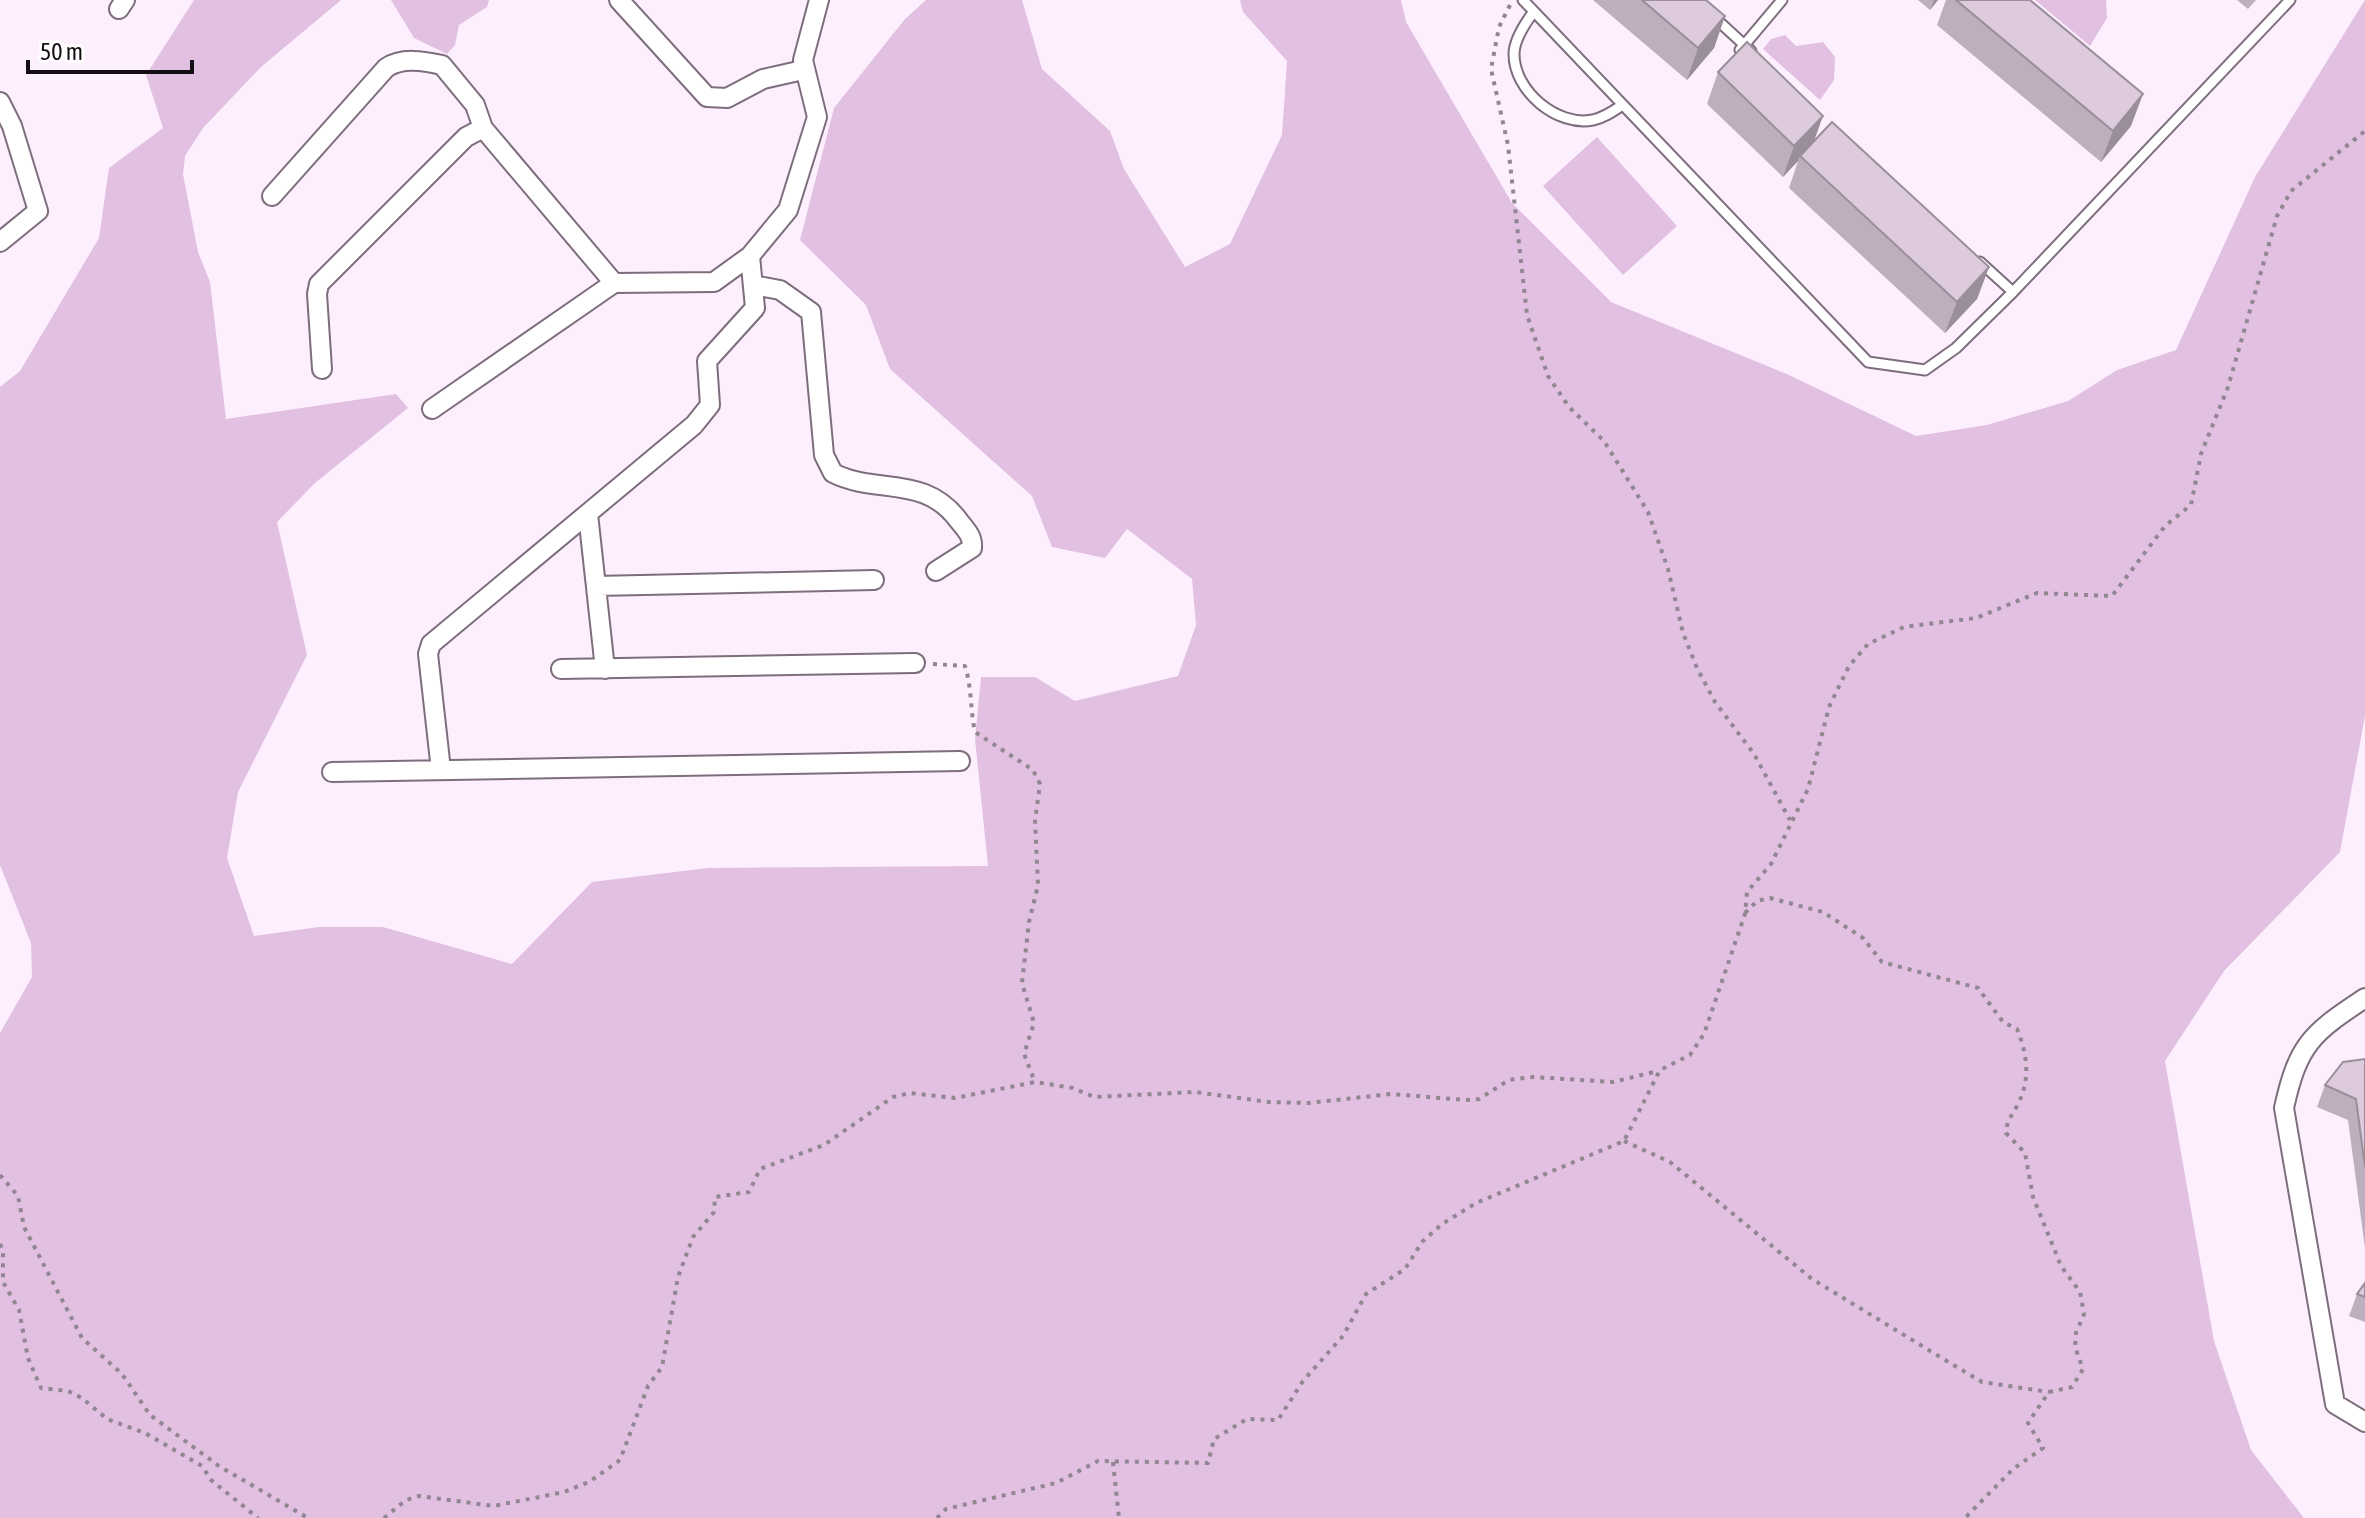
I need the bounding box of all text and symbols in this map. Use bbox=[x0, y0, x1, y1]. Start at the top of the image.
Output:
scale bar bbox=[28, 24, 192, 74]
text: 50 m bbox=[40, 38, 83, 65]

